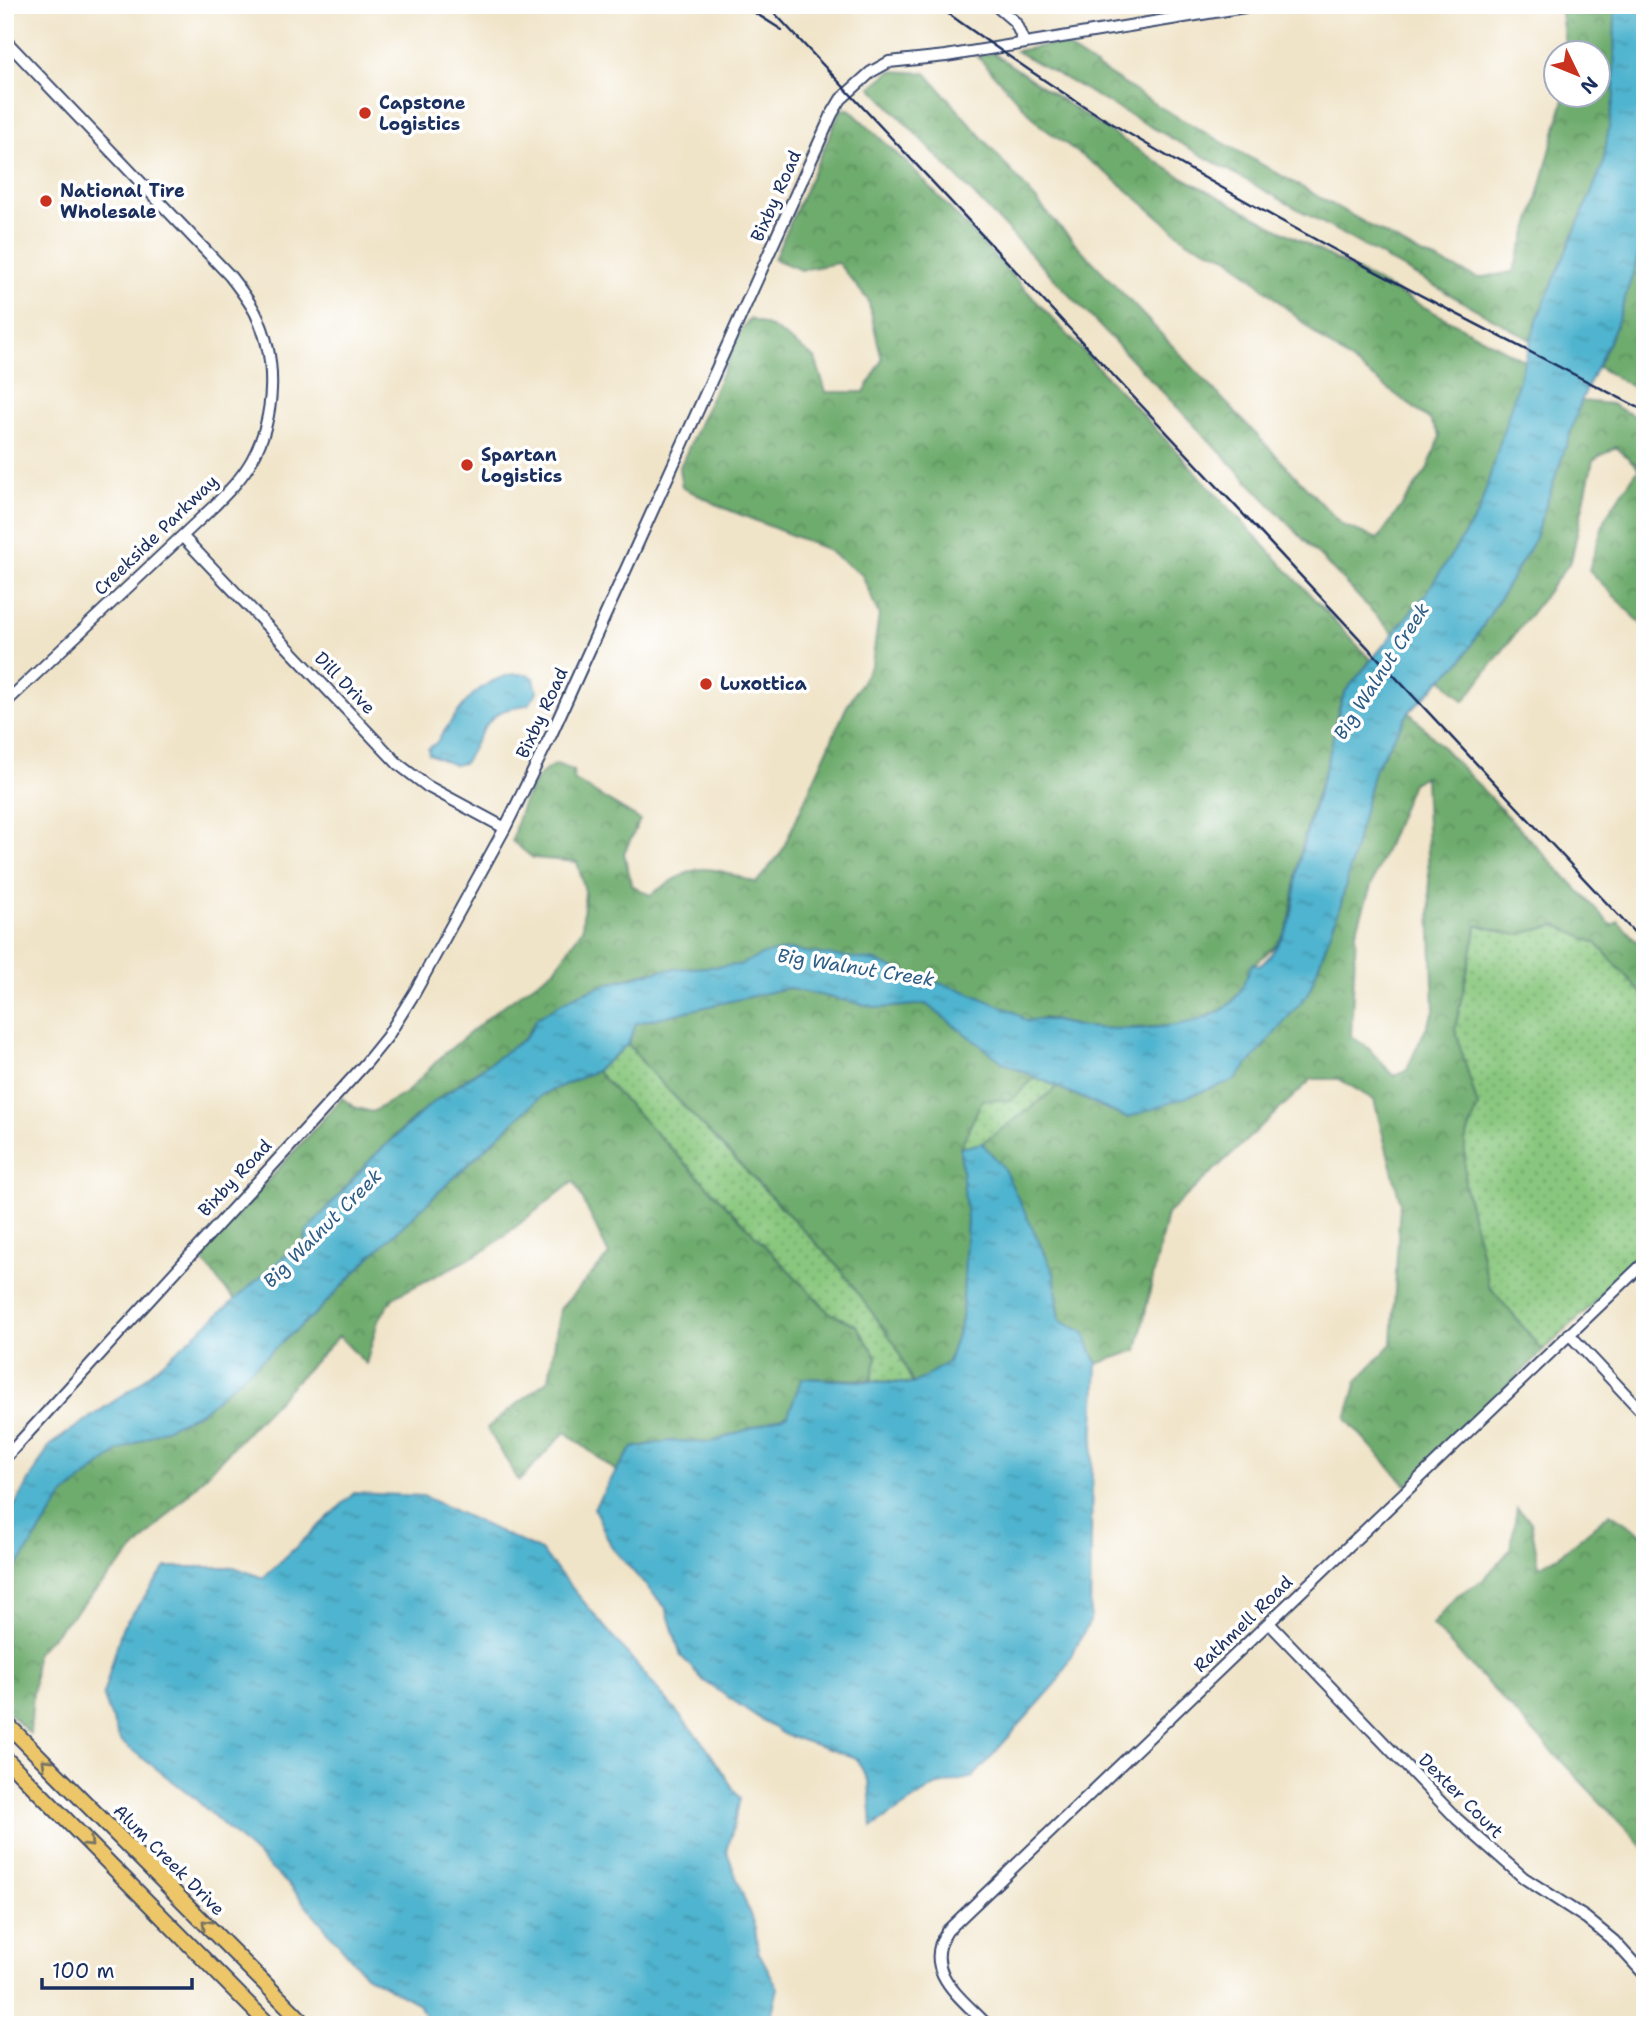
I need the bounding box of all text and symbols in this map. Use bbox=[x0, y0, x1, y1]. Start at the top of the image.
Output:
north arrow bbox=[1542, 38, 1612, 108]
text: N bbox=[1575, 71, 1603, 99]
place label: Capstone Logistics bbox=[379, 91, 466, 136]
marker: Capstone Logistics bbox=[357, 105, 373, 121]
street label: Bixby Road bbox=[745, 147, 807, 245]
place label: National Tire Wholesale bbox=[60, 179, 185, 224]
marker: National Tire Wholesale bbox=[38, 193, 54, 209]
place label: Spartan Logistics bbox=[481, 443, 562, 488]
marker: Spartan Logistics bbox=[459, 457, 475, 473]
street label: Creekside Parkway bbox=[89, 469, 223, 601]
water label: Big Walnut Creek bbox=[1328, 598, 1435, 745]
street label: Dill Drive bbox=[309, 647, 381, 719]
street label: Bixby Road bbox=[510, 664, 574, 762]
place label: Luxottica bbox=[720, 672, 808, 696]
marker: Luxottica bbox=[698, 676, 714, 692]
water label: Big Walnut Creek bbox=[776, 943, 936, 992]
street label: Bixby Road bbox=[193, 1134, 277, 1222]
water label: Big Walnut Creek bbox=[257, 1163, 387, 1293]
street label: Rathmell Road bbox=[1188, 1570, 1298, 1678]
street label: Dexter Court bbox=[1413, 1748, 1509, 1844]
one-way arrow bbox=[41, 1758, 54, 1771]
street label: Alum Creek Drive bbox=[108, 1799, 230, 1921]
one-way arrow bbox=[81, 1835, 93, 1847]
one-way arrow bbox=[201, 1920, 214, 1933]
scale bar bbox=[42, 1946, 192, 1990]
text: 100 m bbox=[52, 1957, 115, 1985]

